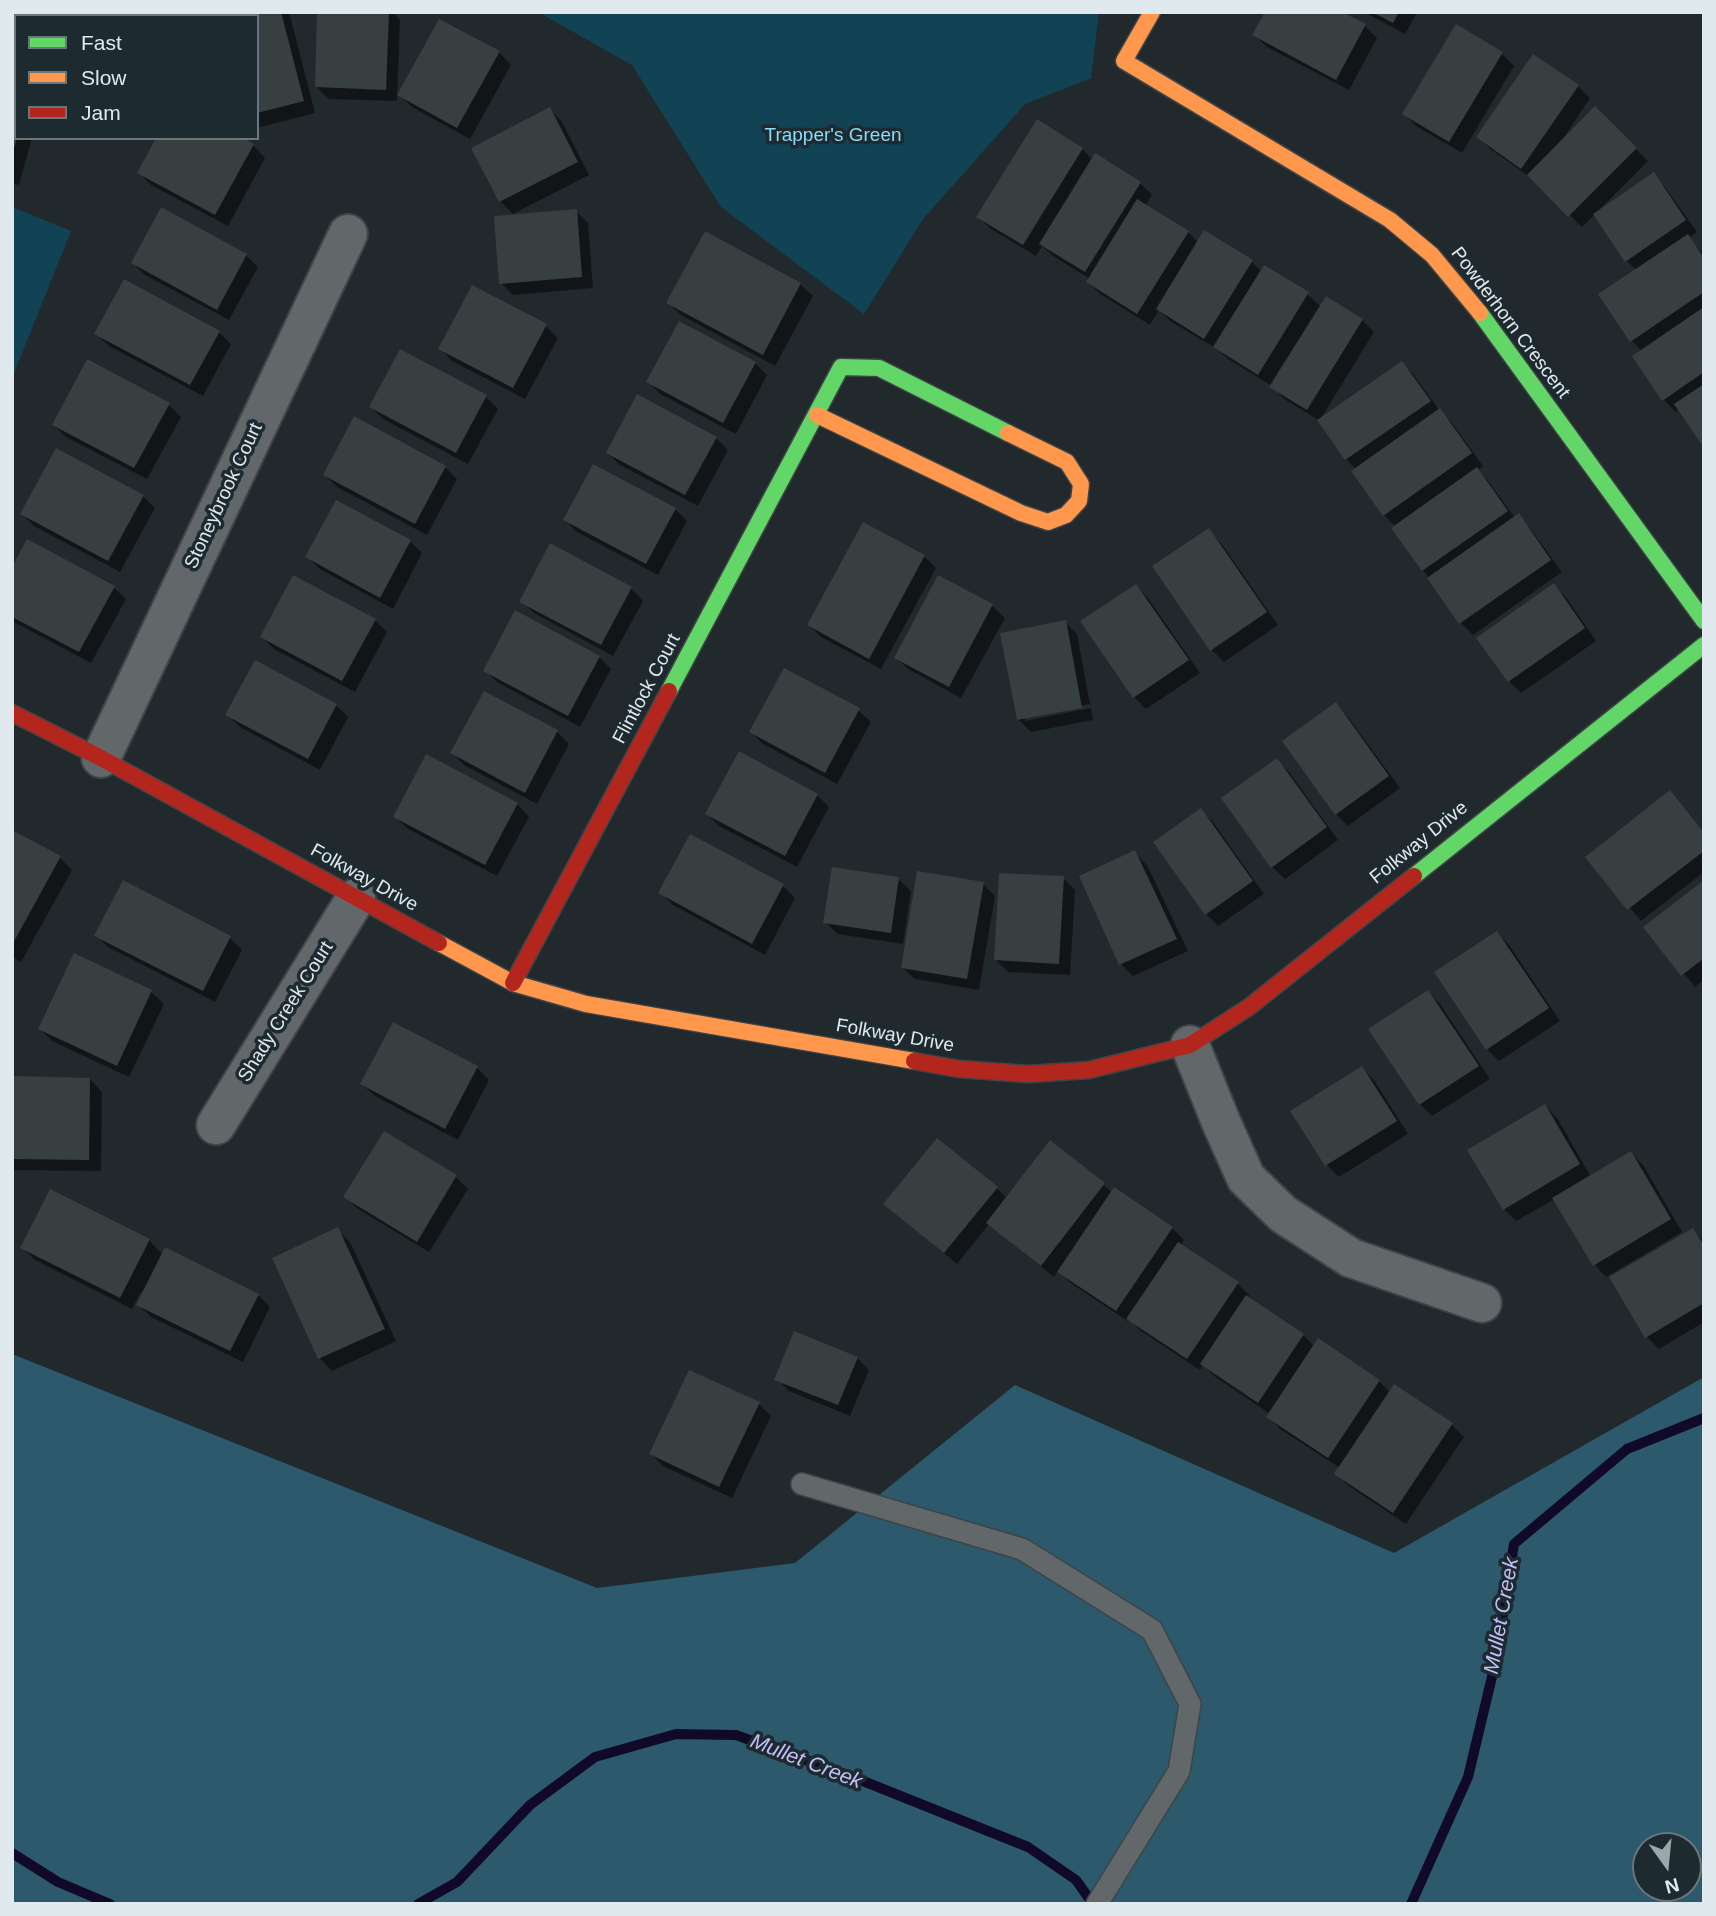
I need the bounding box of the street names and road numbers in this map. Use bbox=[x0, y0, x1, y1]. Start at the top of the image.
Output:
street label: Powderhorn Crescent bbox=[1446, 243, 1574, 403]
street label: Stoneybrook Court bbox=[180, 419, 268, 573]
street label: Flintlock Court bbox=[608, 630, 686, 748]
street label: Folkway Drive bbox=[1365, 797, 1473, 889]
street label: Folkway Drive bbox=[306, 839, 422, 917]
street label: Shady Creek Court bbox=[234, 937, 338, 1087]
street label: Folkway Drive bbox=[834, 1014, 956, 1058]

